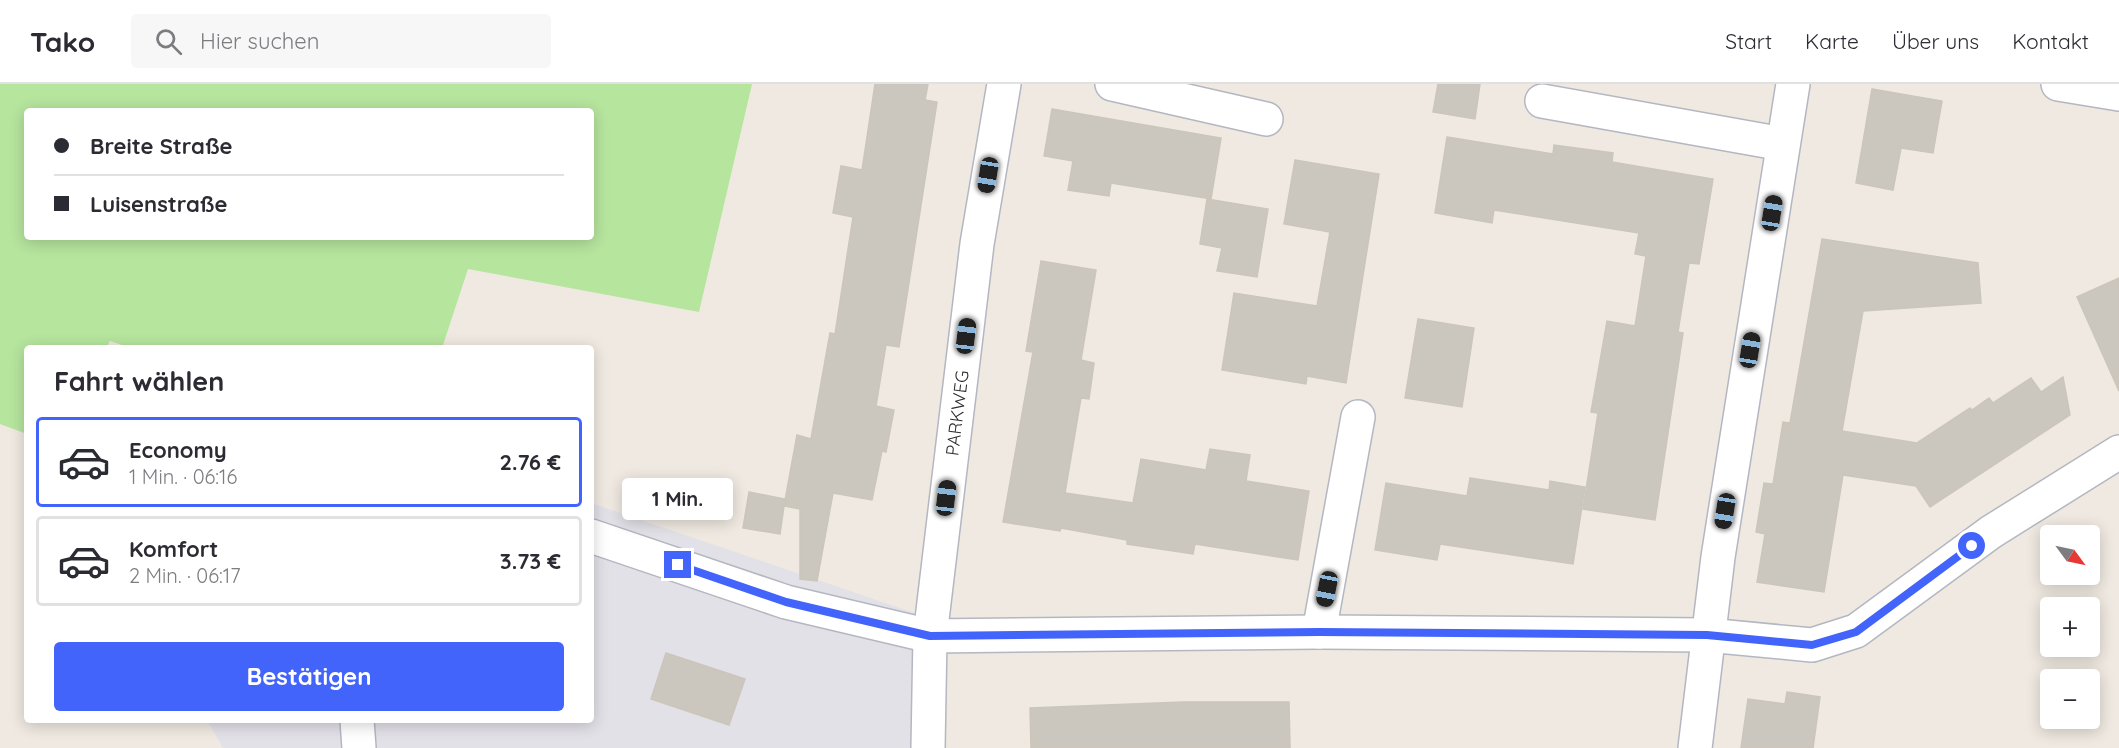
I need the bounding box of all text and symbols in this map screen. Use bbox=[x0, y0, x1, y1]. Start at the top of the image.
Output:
search box bbox=[131, 14, 551, 68]
text: Tako bbox=[30, 24, 95, 59]
icon: search bbox=[152, 25, 185, 58]
text: Hier suchen bbox=[200, 27, 319, 55]
text: Start bbox=[1725, 28, 1772, 54]
text: Karte bbox=[1805, 28, 1859, 54]
text: Über uns bbox=[1892, 28, 1979, 54]
text: Kontakt bbox=[2012, 28, 2089, 54]
text: Breite Straße bbox=[90, 132, 233, 160]
car bbox=[976, 156, 1000, 194]
text: Luisenstraße bbox=[90, 190, 228, 218]
car bbox=[1760, 194, 1784, 232]
car bbox=[955, 317, 977, 355]
car bbox=[1738, 331, 1762, 369]
text: Fahrt wählen bbox=[54, 364, 224, 398]
street label: PARKWEG bbox=[940, 369, 974, 457]
icon: car bbox=[57, 435, 111, 489]
text: Economy bbox=[129, 436, 227, 464]
text: 2.76 € bbox=[499, 448, 561, 476]
text: 1 Min. · 06:16 bbox=[129, 464, 237, 489]
callout: 1 Min. bbox=[622, 478, 734, 520]
car bbox=[935, 479, 957, 517]
text: 1 Min. bbox=[652, 486, 703, 511]
car bbox=[1713, 492, 1737, 530]
north arrow bbox=[2040, 525, 2100, 585]
map controls bbox=[2040, 525, 2100, 729]
route start bbox=[1958, 532, 1985, 559]
icon: car bbox=[57, 534, 111, 588]
text: Komfort bbox=[129, 535, 218, 563]
text: 3.73 € bbox=[500, 547, 561, 575]
route end bbox=[664, 551, 691, 578]
text: 2 Min. · 06:17 bbox=[129, 563, 240, 588]
car bbox=[1315, 570, 1339, 608]
button: + bbox=[2040, 597, 2100, 657]
button: Bestätigen bbox=[54, 642, 564, 711]
button: − bbox=[2040, 669, 2100, 729]

